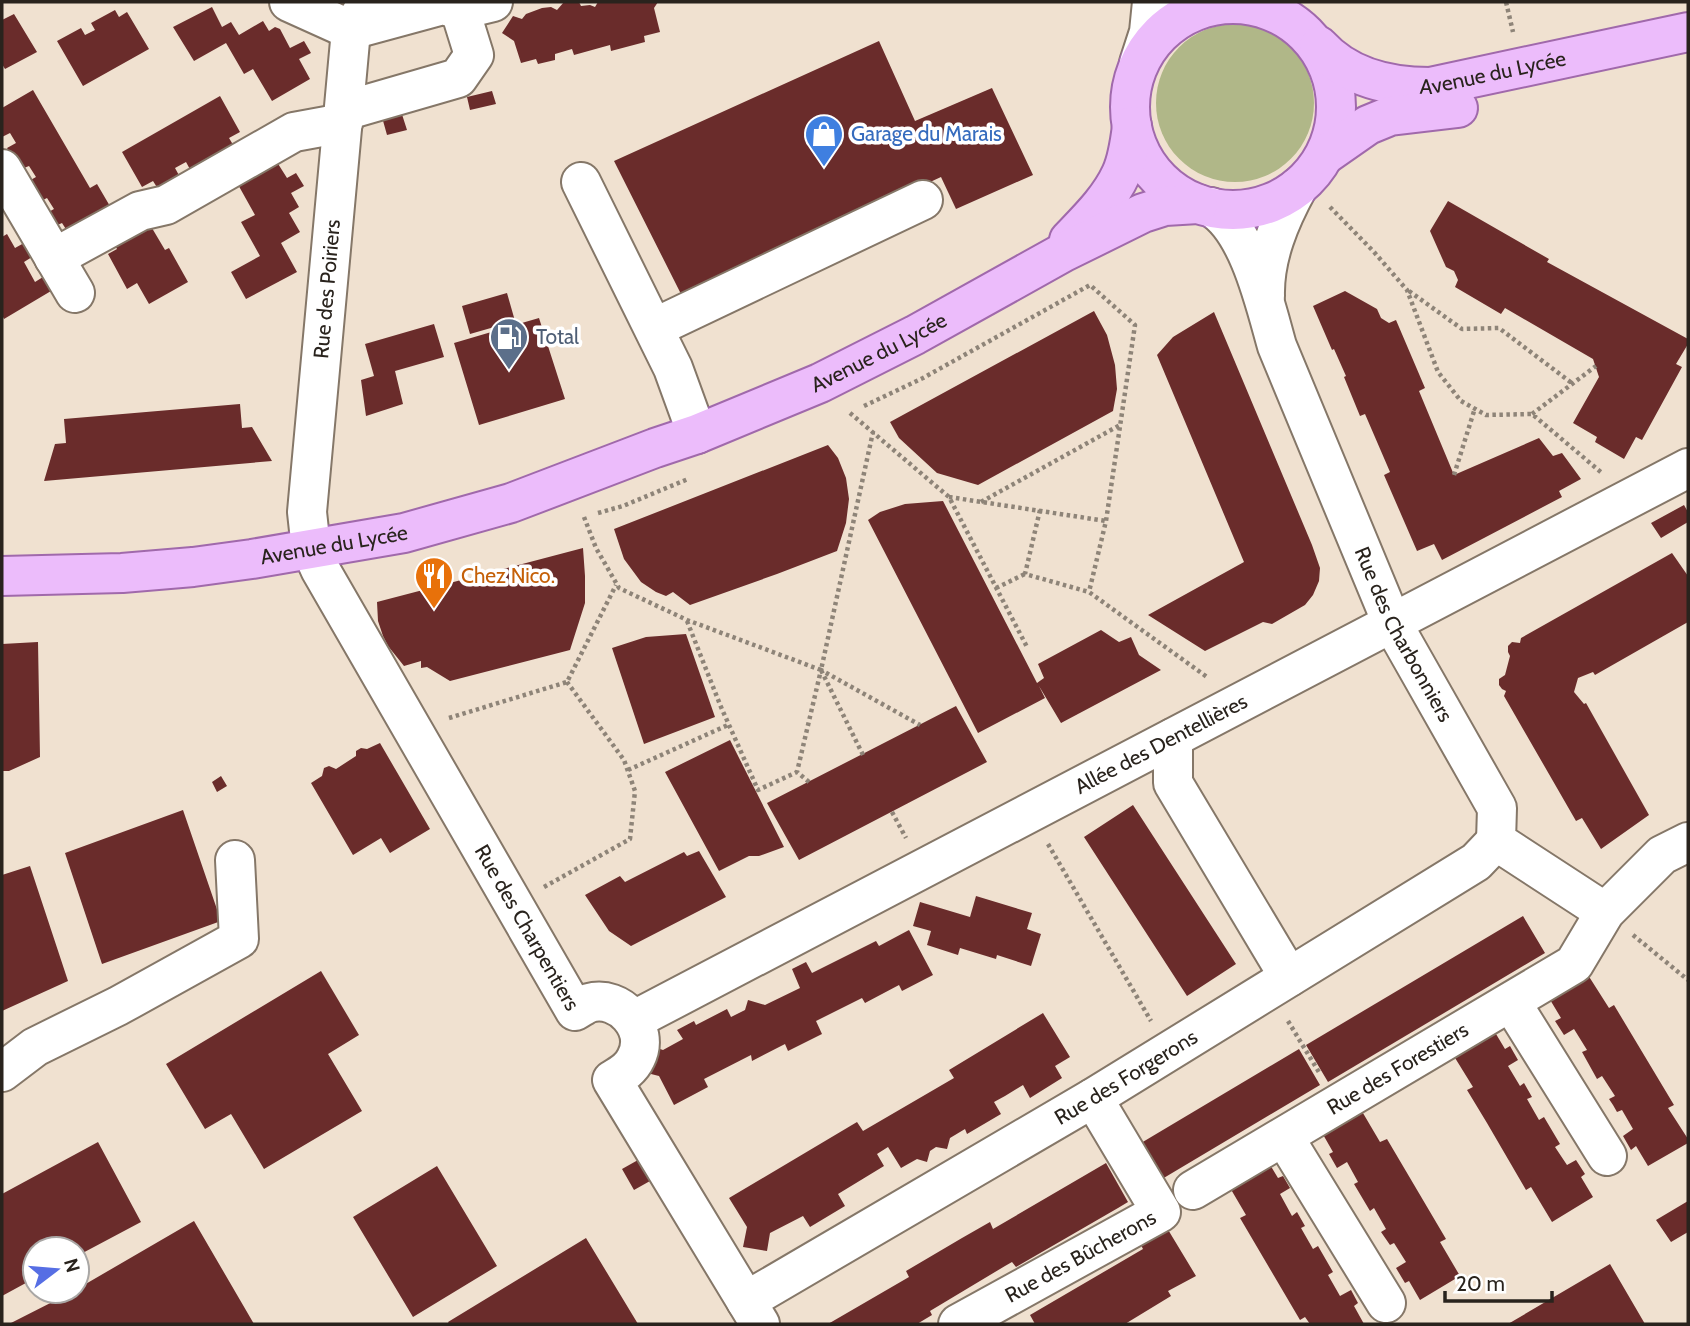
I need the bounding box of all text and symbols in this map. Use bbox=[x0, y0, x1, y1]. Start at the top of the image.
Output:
street label: Avenue du Lycée bbox=[1419, 45, 1568, 99]
shop icon: Garage du Marais bbox=[803, 113, 845, 168]
place label: Garage du Marais bbox=[851, 121, 1002, 146]
street label: Rue des Poiriers bbox=[308, 218, 345, 360]
street label: Avenue du Lycée bbox=[807, 307, 951, 397]
fuel station icon: Total bbox=[488, 316, 530, 371]
place label: Total bbox=[536, 324, 579, 349]
street label: Avenue du Lycée bbox=[258, 520, 410, 569]
street label: Rue des Charbonniers bbox=[1350, 543, 1459, 726]
restaurant icon: Chez Nico. bbox=[413, 555, 455, 610]
place label: Chez Nico. bbox=[461, 563, 555, 588]
street label: Allée des Dentellières bbox=[1070, 688, 1252, 799]
street label: Rue des Charpentiers bbox=[470, 840, 585, 1015]
street label: Rue des Forestiers bbox=[1322, 1016, 1473, 1120]
street label: Rue des Forgerons bbox=[1050, 1024, 1202, 1130]
street label: Rue des Bûcherons bbox=[1001, 1204, 1160, 1308]
north arrow bbox=[21, 1235, 91, 1305]
text: N bbox=[59, 1256, 85, 1275]
scale bar bbox=[1445, 1260, 1552, 1304]
text: 20 m bbox=[1456, 1271, 1505, 1296]

